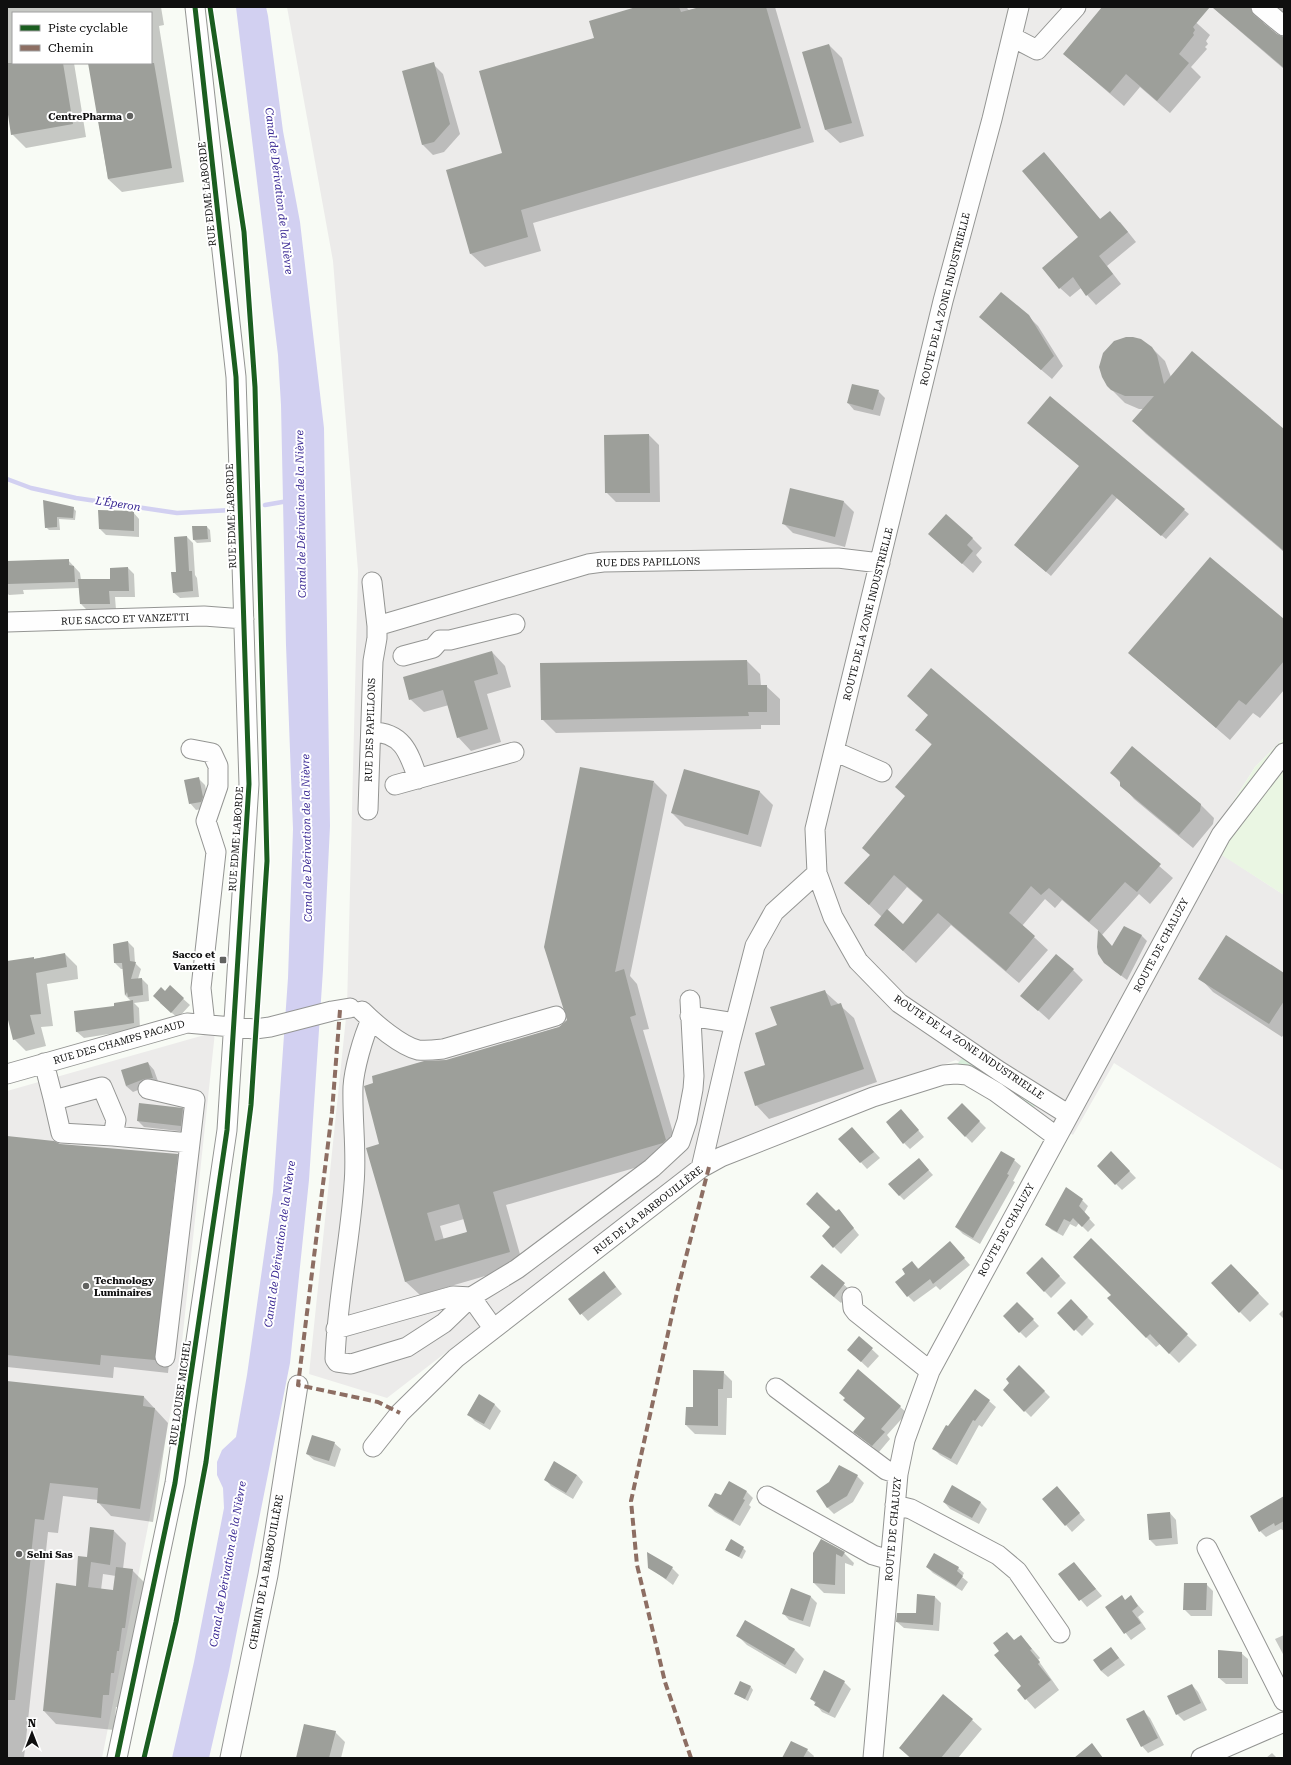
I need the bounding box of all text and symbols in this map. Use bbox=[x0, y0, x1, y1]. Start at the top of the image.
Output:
legend bbox=[12, 12, 152, 64]
text: Piste cyclable bbox=[48, 21, 128, 35]
text: Chemin bbox=[48, 41, 94, 55]
water label: Canal de Dérivation de la Nièvre bbox=[262, 107, 296, 276]
place label: CentrePharma bbox=[48, 111, 122, 122]
marker: CentrePharma bbox=[125, 111, 135, 121]
street label: RUE EDME LABORDE bbox=[196, 141, 218, 247]
street label: ROUTE DE LA ZONE INDUSTRIELLE bbox=[918, 211, 972, 387]
water label: Canal de Dérivation de la Nièvre bbox=[293, 429, 309, 598]
street label: RUE EDME LABORDE bbox=[224, 463, 238, 569]
water label: L'Éperon bbox=[94, 493, 142, 514]
street label: ROUTE DE LA ZONE INDUSTRIELLE bbox=[841, 526, 895, 702]
street label: RUE DES PAPILLONS bbox=[596, 556, 700, 568]
street label: RUE SACCO ET VANZETTI bbox=[61, 611, 189, 627]
street label: RUE DES PAPILLONS bbox=[363, 678, 377, 782]
water label: Canal de Dérivation de la Nièvre bbox=[299, 753, 315, 922]
street label: RUE EDME LABORDE bbox=[227, 786, 245, 892]
street label: ROUTE DE CHALUZY bbox=[1132, 896, 1191, 994]
place label: Sacco et Vanzetti bbox=[172, 949, 216, 972]
marker: Sacco et Vanzetti bbox=[218, 955, 228, 965]
street label: ROUTE DE LA ZONE INDUSTRIELLE bbox=[892, 993, 1046, 1101]
street label: RUE DES CHAMPS PACAUD bbox=[52, 1018, 186, 1066]
water label: Canal de Dérivation de la Nièvre bbox=[262, 1159, 298, 1328]
street label: RUE DE LA BARBOUILLÈRE bbox=[591, 1164, 705, 1256]
street label: ROUTE DE CHALUZY bbox=[976, 1181, 1036, 1278]
place label: Technology Luminaires bbox=[94, 1275, 154, 1298]
marker: Technology Luminaires bbox=[81, 1281, 91, 1291]
street label: RUE LOUISE MICHEL bbox=[167, 1340, 193, 1446]
street label: ROUTE DE CHALUZY bbox=[883, 1476, 903, 1582]
water label: Canal de Dérivation de la Nièvre bbox=[207, 1480, 249, 1648]
street label: CHEMIN DE LA BARBOUILLÈRE bbox=[247, 1494, 285, 1650]
marker: Selni Sas bbox=[14, 1549, 24, 1559]
place label: Selni Sas bbox=[27, 1549, 73, 1560]
north arrow bbox=[12, 1713, 52, 1753]
text: N bbox=[28, 1717, 37, 1730]

